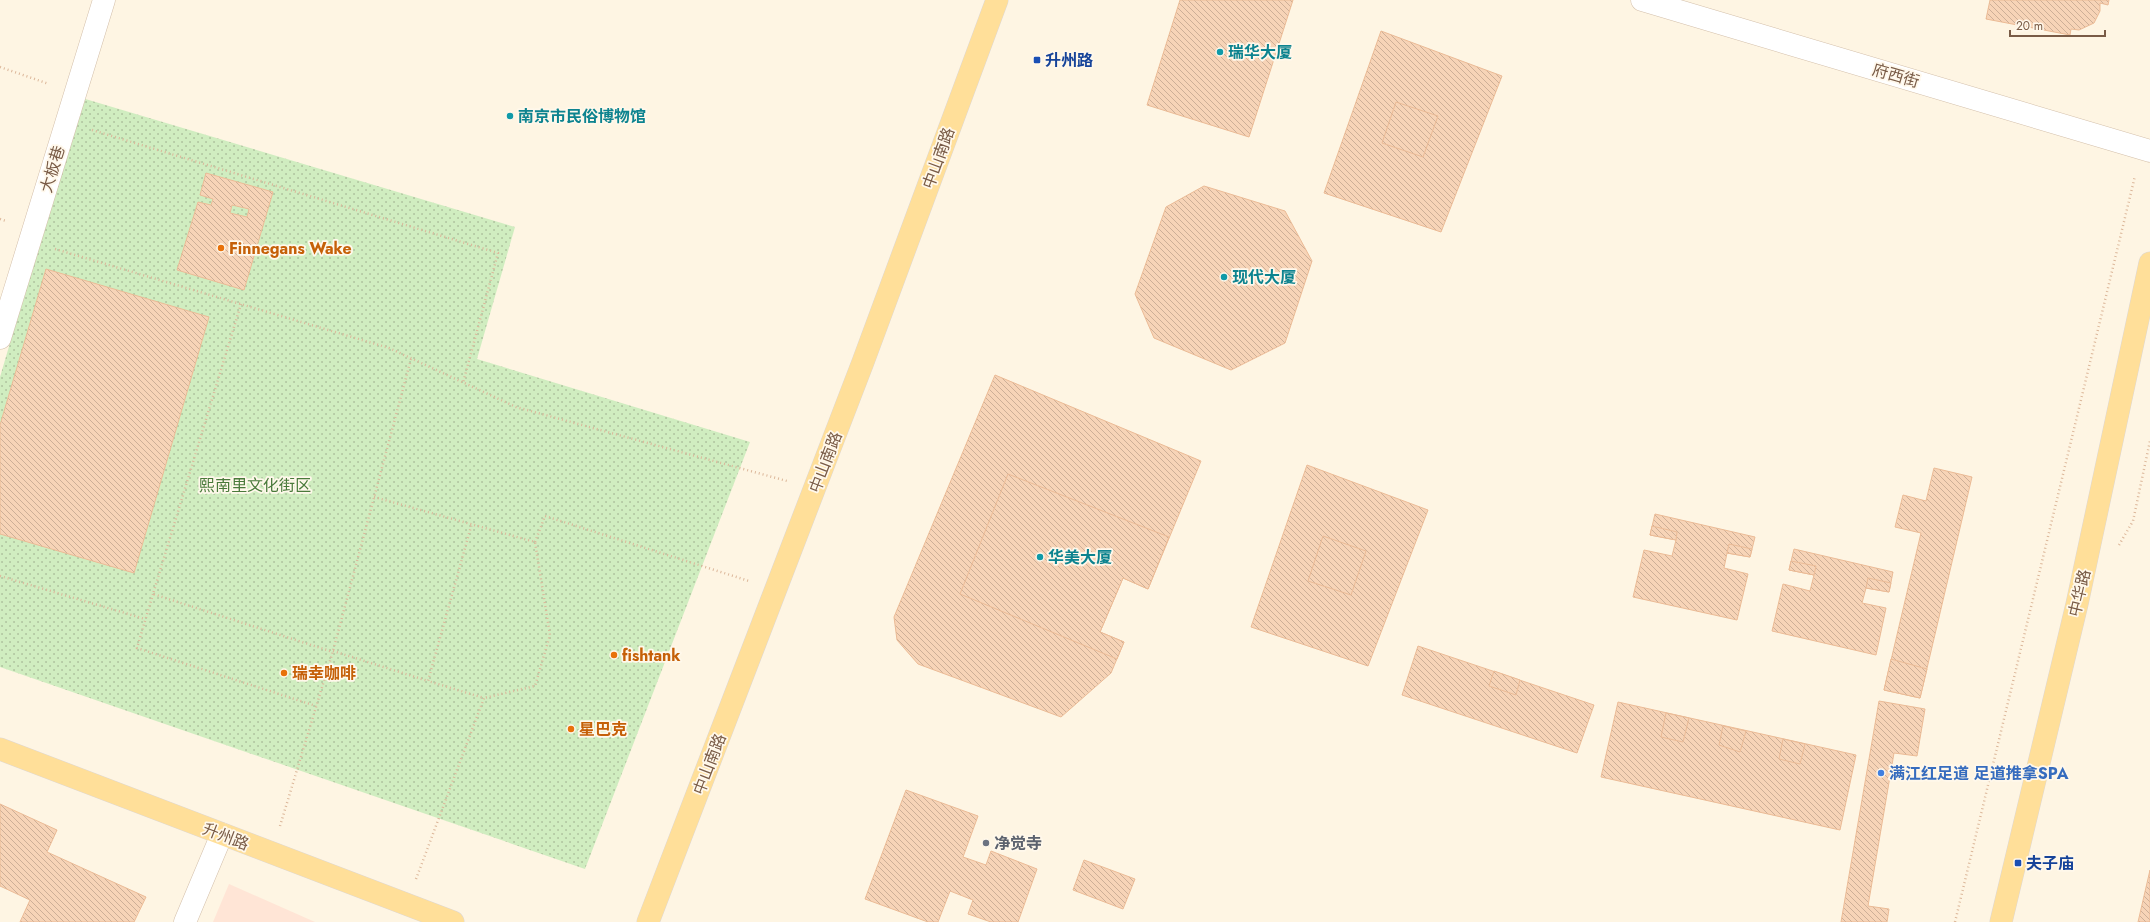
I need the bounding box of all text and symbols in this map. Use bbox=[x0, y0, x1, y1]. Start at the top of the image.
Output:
scale bar bbox=[2010, 12, 2105, 38]
text: 20 m bbox=[2016, 17, 2043, 35]
place label: 瑞华大厦 bbox=[1228, 41, 1292, 64]
marker: 瑞华大厦 bbox=[1215, 47, 1225, 57]
place label: 升州路 bbox=[1045, 49, 1093, 72]
marker: 升州路 bbox=[1032, 55, 1042, 65]
street label: 府西街 bbox=[1870, 58, 1922, 93]
place label: 南京市民俗博物馆 bbox=[518, 105, 646, 128]
marker: 南京市民俗博物馆 bbox=[505, 111, 515, 121]
street label: 中山南路 bbox=[917, 124, 960, 192]
street label: 大板巷 bbox=[34, 143, 70, 195]
place label: Finnegans Wake bbox=[229, 237, 352, 260]
marker: Finnegans Wake bbox=[216, 243, 226, 253]
place label: 现代大厦 bbox=[1232, 266, 1296, 289]
marker: 现代大厦 bbox=[1219, 272, 1229, 282]
street label: 中山南路 bbox=[803, 428, 848, 496]
park label: 熙南里文化街区 bbox=[199, 474, 311, 497]
place label: 华美大厦 bbox=[1048, 546, 1112, 569]
marker: 华美大厦 bbox=[1035, 552, 1045, 562]
street label: 中华路 bbox=[2063, 567, 2096, 619]
place label: fishtank bbox=[622, 644, 681, 667]
marker: fishtank bbox=[609, 650, 619, 660]
place label: 瑞幸咖啡 bbox=[292, 662, 356, 685]
marker: 瑞幸咖啡 bbox=[279, 668, 289, 678]
place label: 星巴克 bbox=[579, 718, 627, 741]
marker: 星巴克 bbox=[566, 724, 576, 734]
street label: 中山南路 bbox=[687, 730, 732, 798]
place label: 满江红足道 足道推拿SPA bbox=[1889, 762, 2069, 785]
marker: 满江红足道 足道推拿SPA bbox=[1876, 768, 1886, 778]
street label: 升州路 bbox=[199, 817, 252, 856]
place label: 净觉寺 bbox=[994, 832, 1042, 855]
marker: 净觉寺 bbox=[981, 838, 991, 848]
place label: 夫子庙 bbox=[2026, 852, 2074, 875]
marker: 夫子庙 bbox=[2013, 858, 2023, 868]

